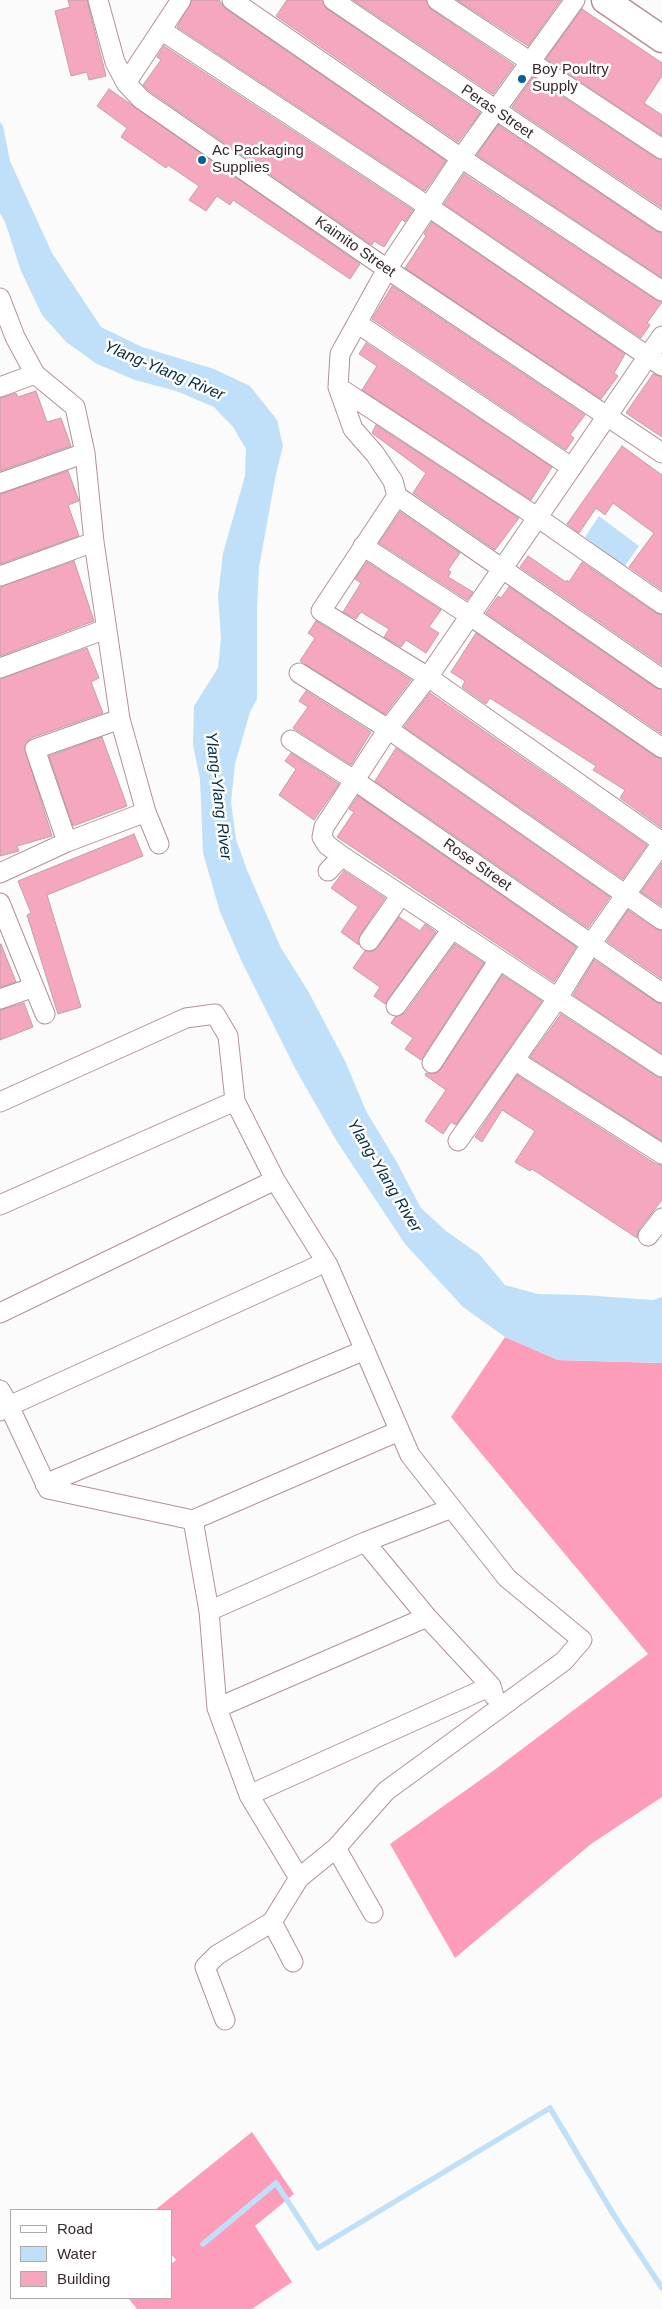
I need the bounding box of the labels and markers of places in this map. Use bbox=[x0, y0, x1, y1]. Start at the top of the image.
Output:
place label: Boy Poultry Supply bbox=[532, 61, 609, 96]
marker: Boy Poultry Supply bbox=[516, 73, 528, 85]
place label: Ac Packaging Supplies bbox=[212, 142, 304, 177]
marker: Ac Packaging Supplies bbox=[196, 154, 208, 166]

